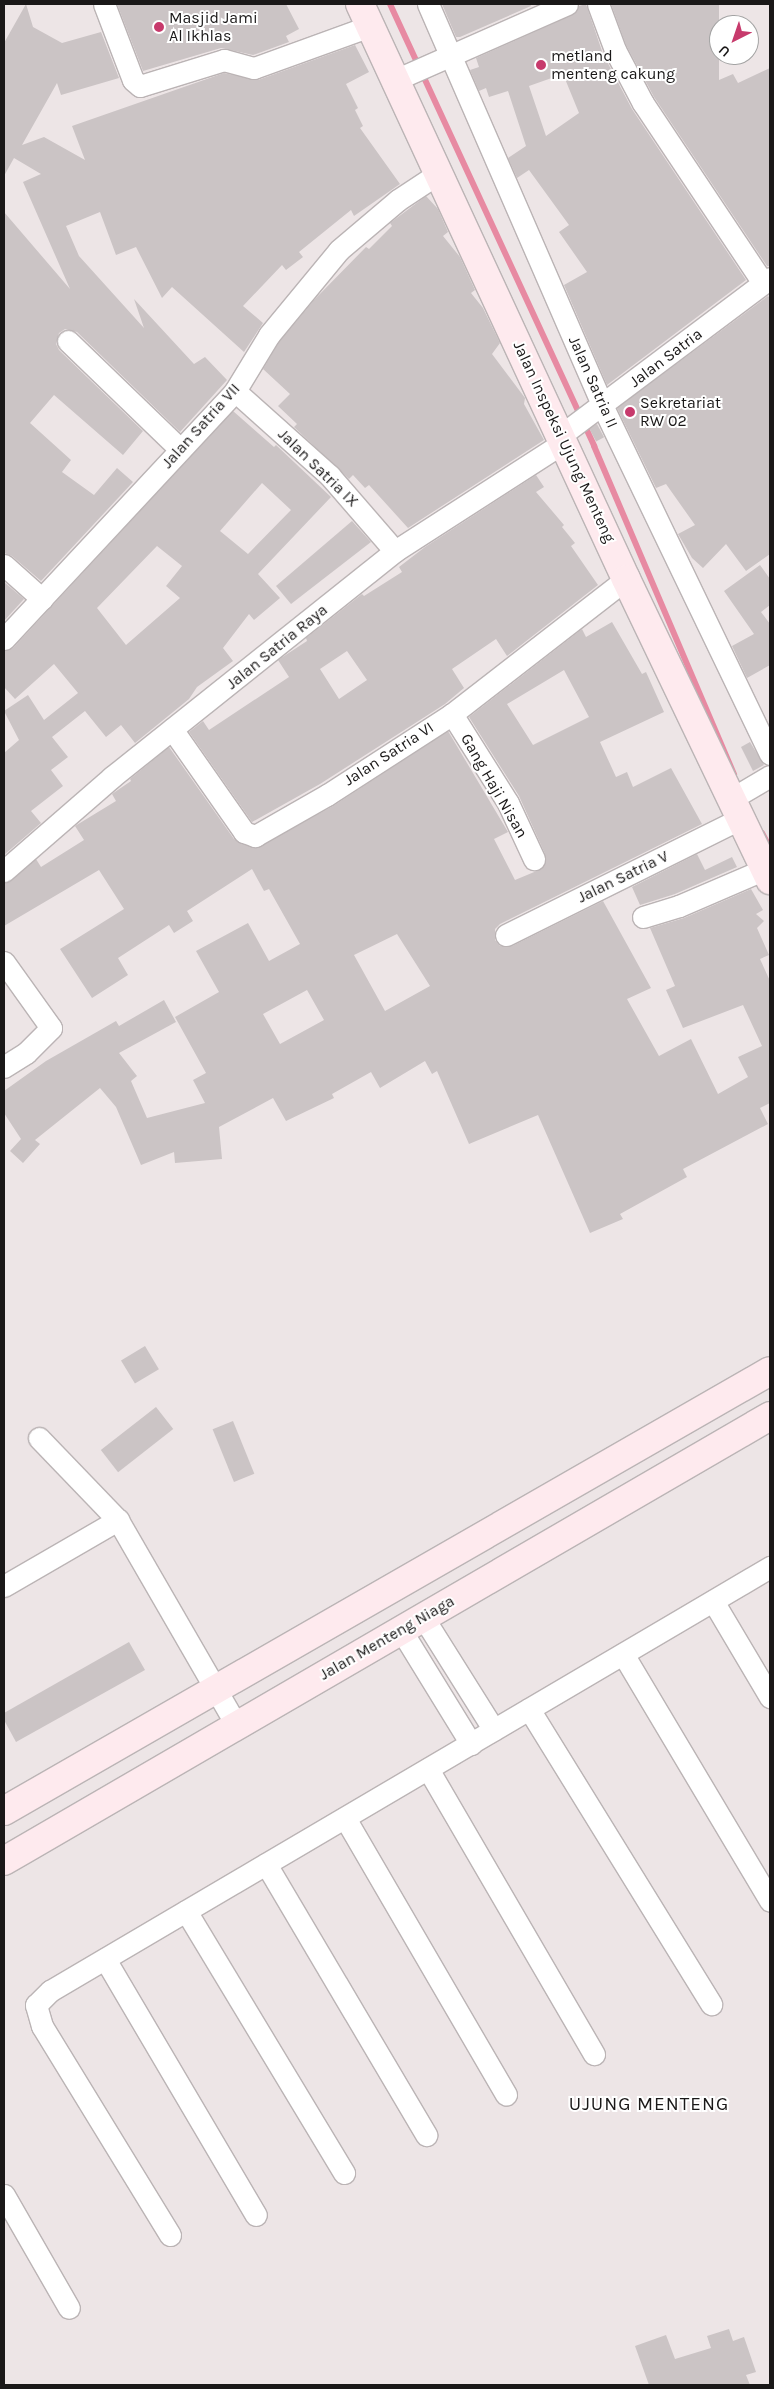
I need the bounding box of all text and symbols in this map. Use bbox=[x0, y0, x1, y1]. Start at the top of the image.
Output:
place label: Masjid Jami Al Ikhlas bbox=[169, 8, 258, 46]
north arrow bbox=[709, 15, 759, 65]
marker: Masjid Jami Al Ikhlas bbox=[153, 21, 165, 33]
text: U bbox=[715, 41, 734, 61]
place label: metland menteng cakung bbox=[551, 46, 675, 84]
marker: metland menteng cakung bbox=[535, 59, 547, 71]
street label: Jalan Satria bbox=[626, 324, 706, 392]
street label: Jalan Satria II bbox=[564, 333, 622, 431]
street label: Jalan Inspeksi Ujung Menteng bbox=[509, 338, 619, 546]
street label: Jalan Satria VII bbox=[158, 380, 244, 472]
place label: Sekretariat RW 02 bbox=[640, 393, 721, 431]
marker: Sekretariat RW 02 bbox=[624, 406, 636, 418]
street label: Jalan Satria IX bbox=[274, 425, 362, 511]
street label: Jalan Satria Raya bbox=[223, 600, 331, 694]
street label: Jalan Satria VI bbox=[341, 718, 437, 790]
street label: Gang Haji Nisan bbox=[456, 730, 532, 842]
street label: Jalan Satria V bbox=[574, 847, 672, 907]
street label: Jalan Menteng Niaga bbox=[316, 1592, 458, 1684]
district label: UJUNG MENTENG bbox=[567, 2094, 731, 2116]

